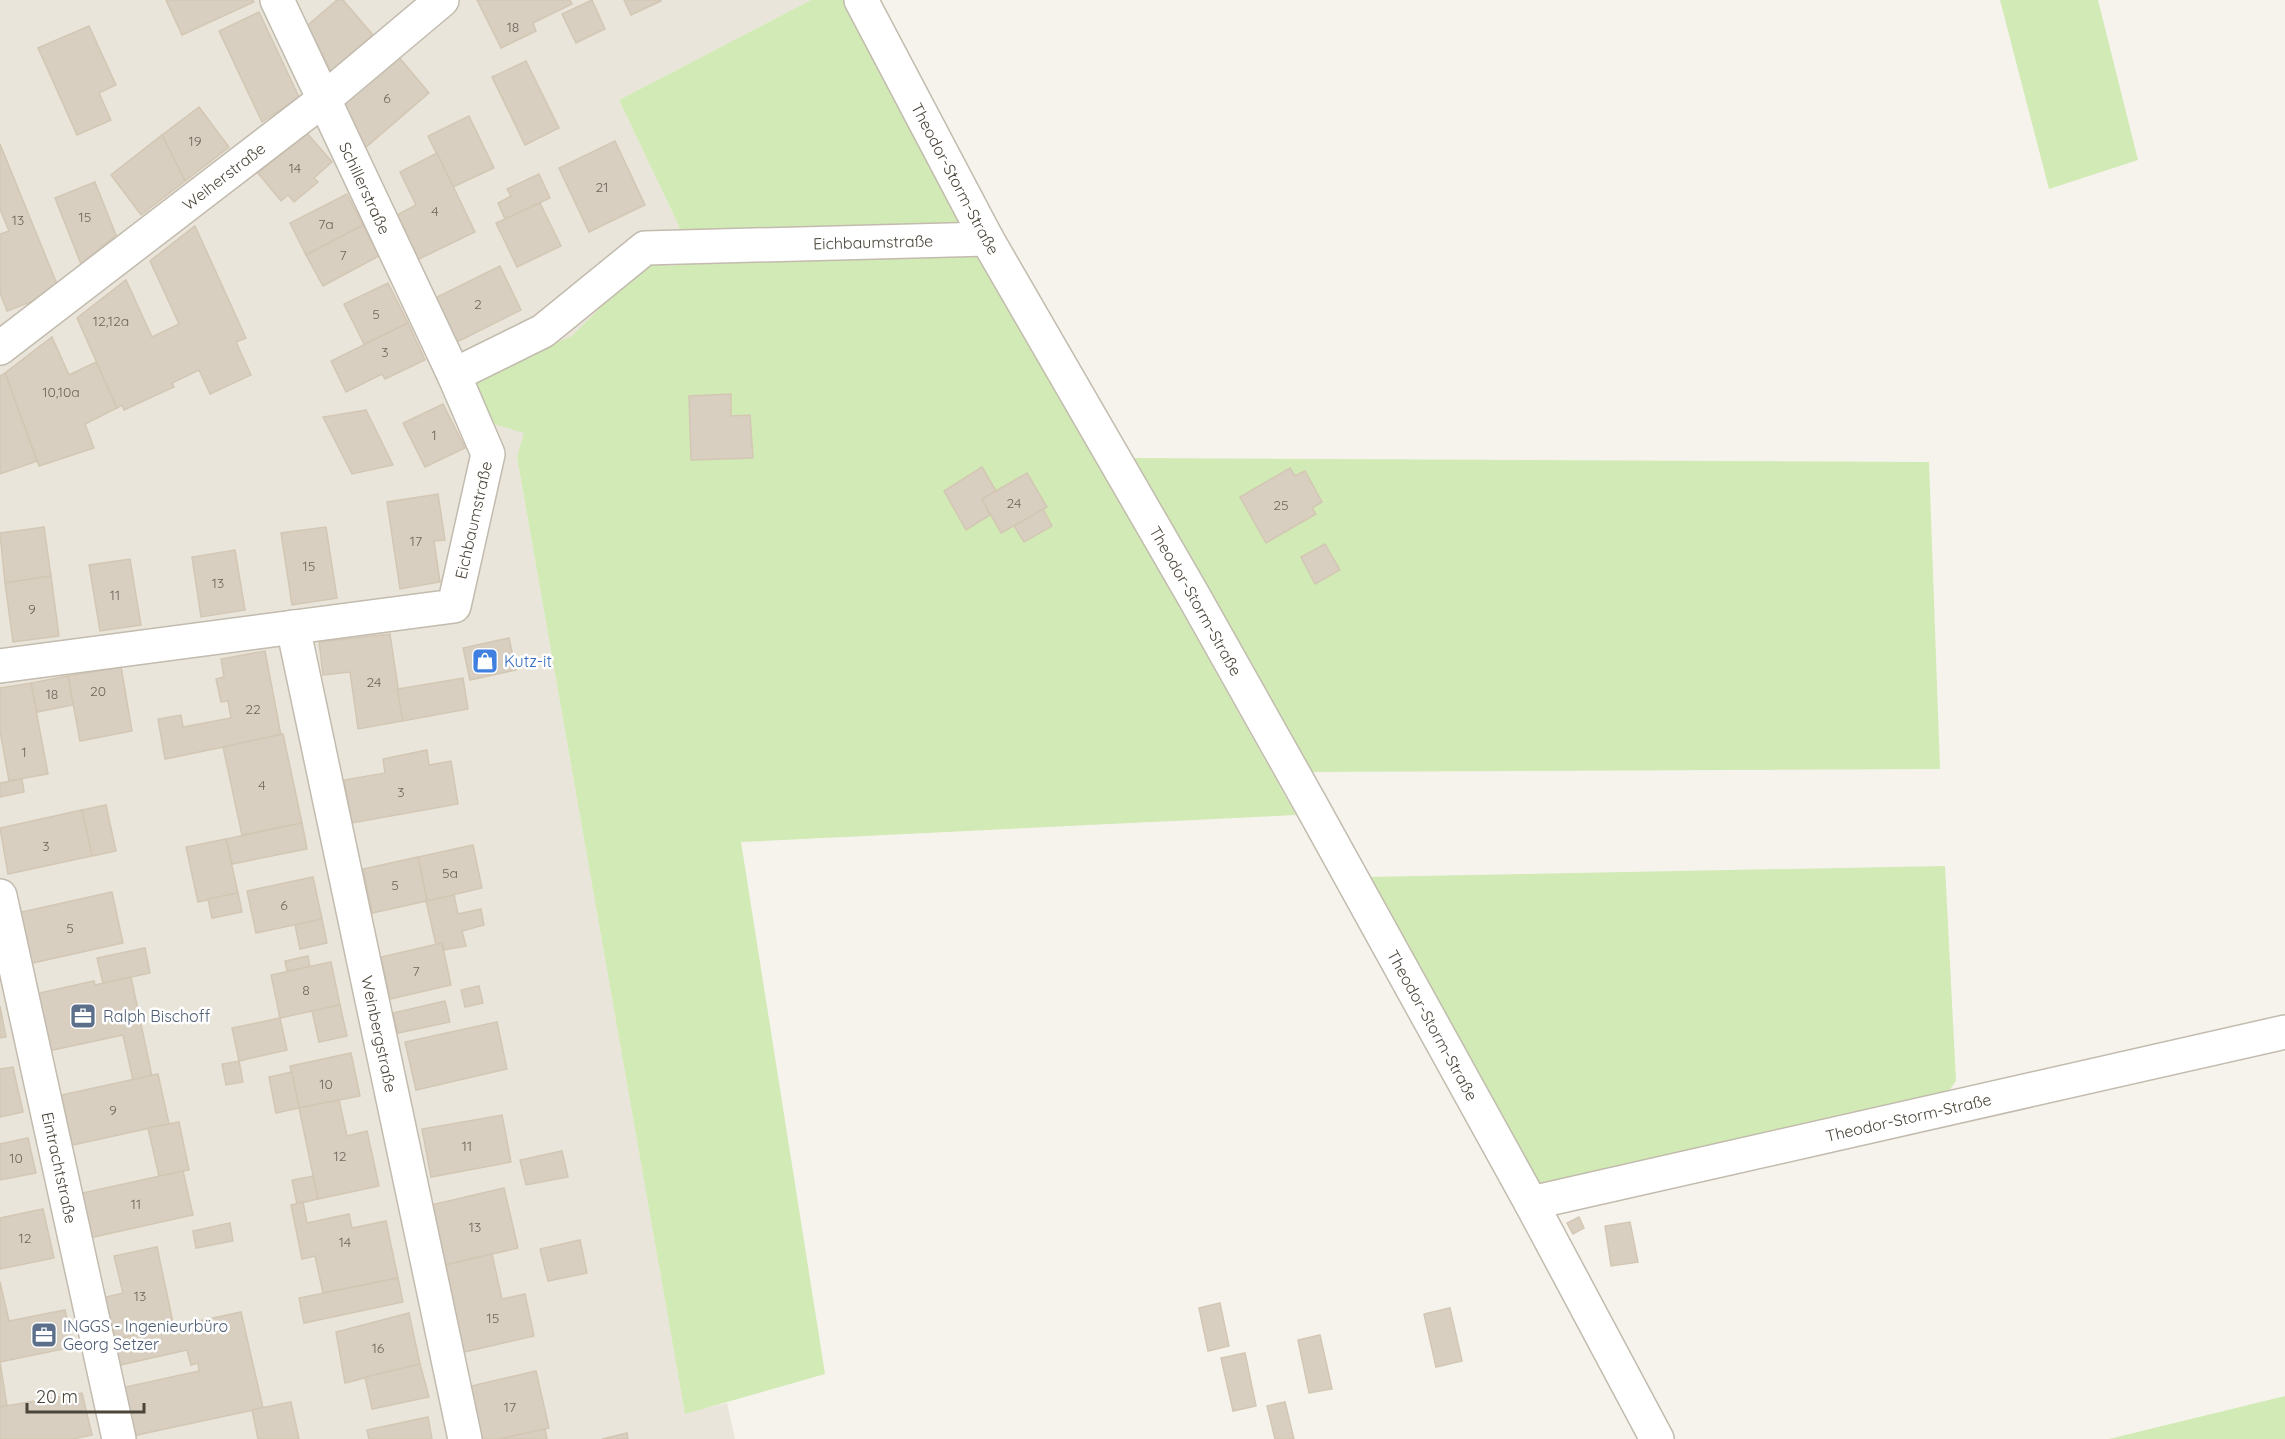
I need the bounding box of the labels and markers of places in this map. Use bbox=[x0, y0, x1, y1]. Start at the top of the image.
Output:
shop icon: Kutz-it bbox=[470, 646, 500, 676]
place label: Kutz-it bbox=[504, 651, 552, 671]
office icon: Ralph Bischoff bbox=[68, 1001, 98, 1031]
place label: Ralph Bischoff bbox=[103, 1006, 211, 1026]
place label: INGGS - Ingenieurbüro Georg Setzer bbox=[63, 1316, 228, 1354]
office icon: INGGS - Ingenieurbüro Georg Setzer bbox=[29, 1320, 59, 1350]

